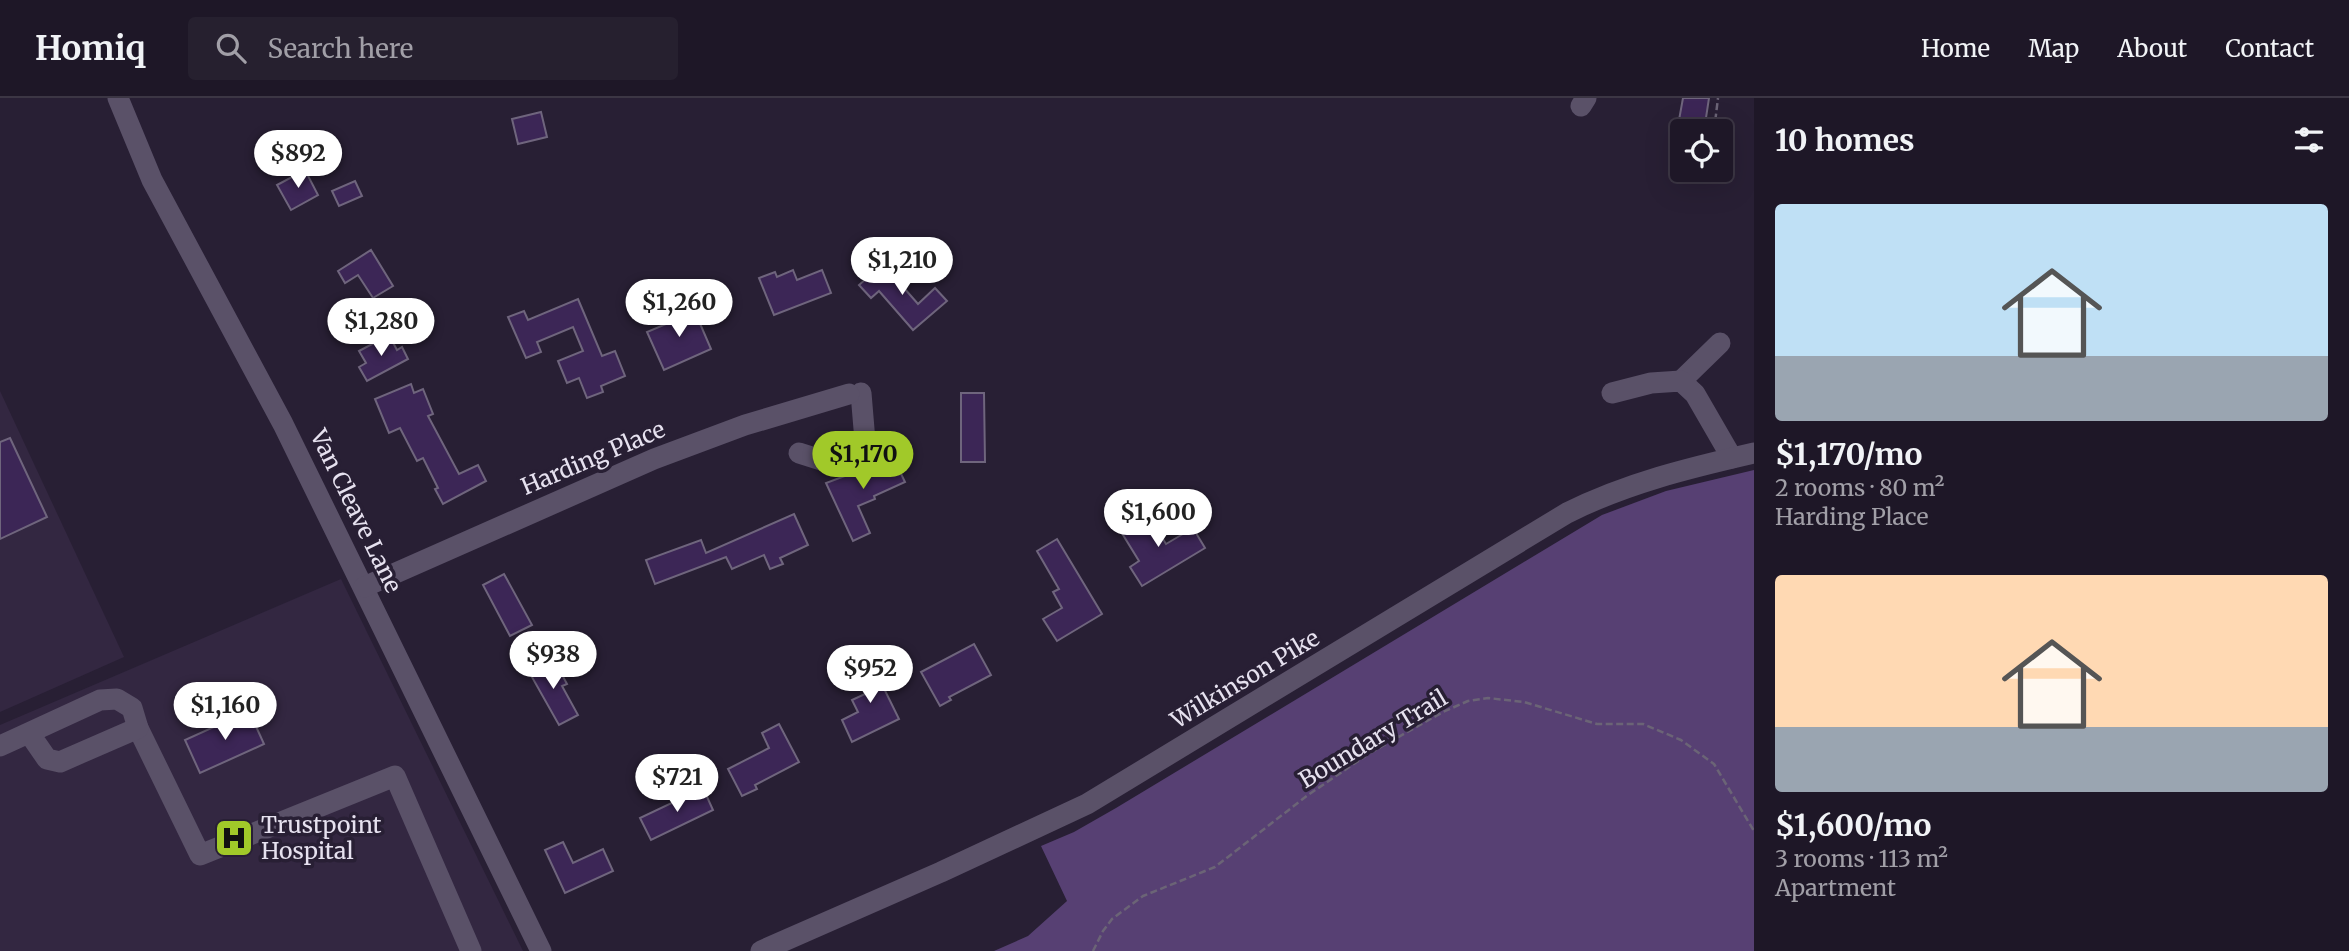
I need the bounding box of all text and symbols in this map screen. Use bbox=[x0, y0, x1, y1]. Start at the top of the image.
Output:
search box bbox=[188, 17, 678, 80]
text: Homiq bbox=[35, 28, 146, 69]
icon: search bbox=[212, 29, 250, 67]
text: Search here bbox=[268, 32, 413, 65]
text: Home bbox=[1921, 33, 1990, 64]
text: Map bbox=[2028, 33, 2079, 64]
text: About bbox=[2117, 33, 2187, 64]
text: Contact bbox=[2225, 33, 2314, 64]
map controls bbox=[1670, 119, 1733, 182]
button: locate bbox=[1670, 119, 1733, 182]
text: 10 homes bbox=[1775, 121, 1915, 159]
icon: filters bbox=[2290, 121, 2328, 159]
pin: $892 bbox=[257, 130, 339, 190]
text: $892 bbox=[270, 138, 326, 167]
pin: $1,210 bbox=[845, 238, 959, 297]
text: $1,210 bbox=[867, 245, 937, 274]
icon: home bbox=[1989, 250, 2115, 376]
pin: $1,260 bbox=[622, 280, 736, 339]
text: $1,260 bbox=[642, 287, 716, 316]
pin: $1,280 bbox=[324, 299, 438, 358]
text: $1,280 bbox=[343, 306, 419, 335]
street label: Harding Place bbox=[517, 414, 669, 501]
street label: Van Cleave Lane bbox=[304, 423, 409, 597]
pin: $1,170 bbox=[806, 432, 920, 491]
text: $1,170/mo bbox=[1775, 435, 1923, 473]
text: $1,170 bbox=[828, 439, 898, 468]
text: 2 rooms · 80 m² bbox=[1775, 473, 1944, 502]
pin: $1,600 bbox=[1101, 490, 1215, 549]
text: $1,600 bbox=[1120, 497, 1196, 526]
text: Harding Place bbox=[1775, 502, 1928, 531]
icon: home bbox=[1989, 621, 2115, 747]
street label: Wilkinson Pike bbox=[1164, 623, 1324, 735]
pin: $938 bbox=[512, 632, 594, 691]
text: $938 bbox=[526, 639, 580, 668]
pin: $952 bbox=[829, 646, 911, 705]
text: $952 bbox=[843, 653, 897, 682]
pin: $1,160 bbox=[168, 682, 282, 742]
street label: Boundary Trail bbox=[1293, 683, 1452, 794]
text: $1,160 bbox=[190, 690, 260, 719]
pin: $721 bbox=[636, 754, 718, 814]
text: $721 bbox=[651, 762, 703, 791]
text: $1,600/mo bbox=[1775, 806, 1931, 844]
place label: Trustpoint Hospital bbox=[261, 810, 382, 865]
hospital icon: Trustpoint Hospital bbox=[213, 817, 255, 859]
text: 3 rooms · 113 m² bbox=[1775, 844, 1948, 873]
text: Apartment bbox=[1775, 873, 1896, 902]

